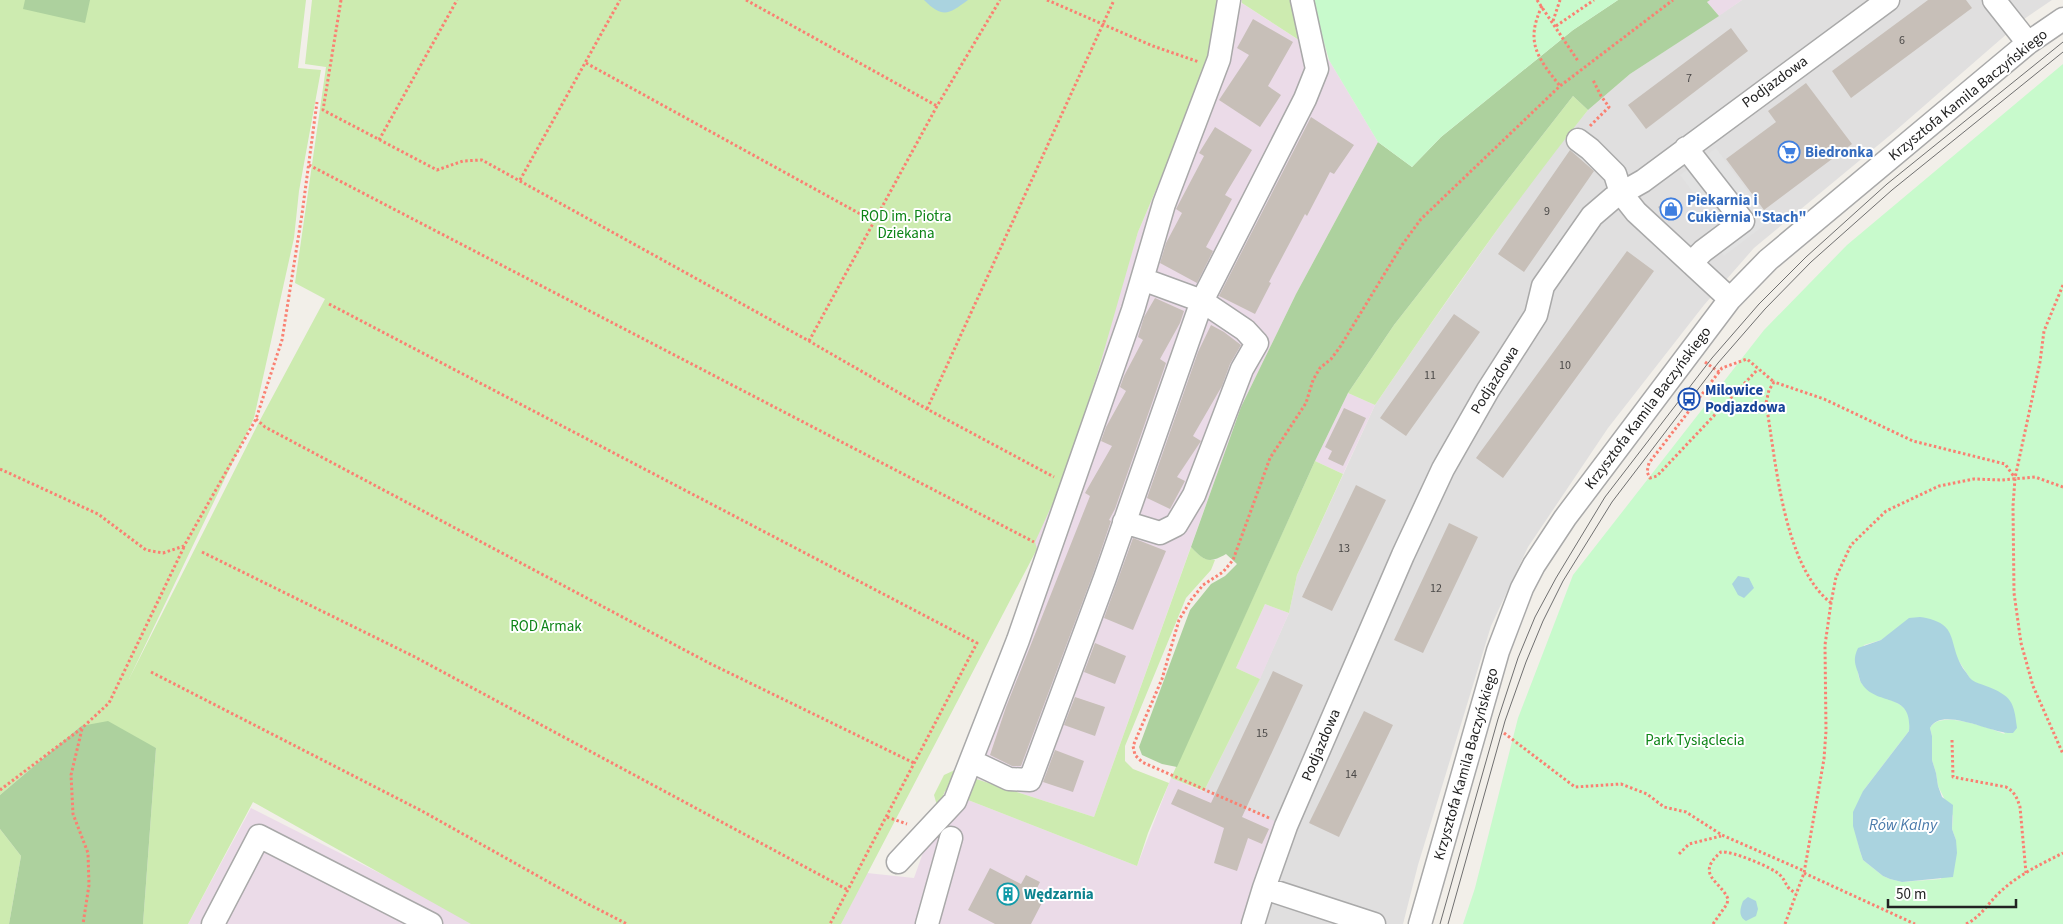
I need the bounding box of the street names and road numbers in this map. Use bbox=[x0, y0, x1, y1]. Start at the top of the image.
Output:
street label: Krzysztofa Kamila Baczyńskiego bbox=[1884, 24, 2052, 166]
street label: Podjazdowa bbox=[1738, 51, 1812, 113]
street label: Krzysztofa Kamila Baczyńskiego bbox=[1580, 322, 1716, 494]
street label: Podjazdowa bbox=[1466, 342, 1524, 418]
street label: Krzysztofa Kamila Baczyńskiego bbox=[1428, 665, 1504, 863]
street label: Podjazdowa bbox=[1296, 706, 1346, 784]

